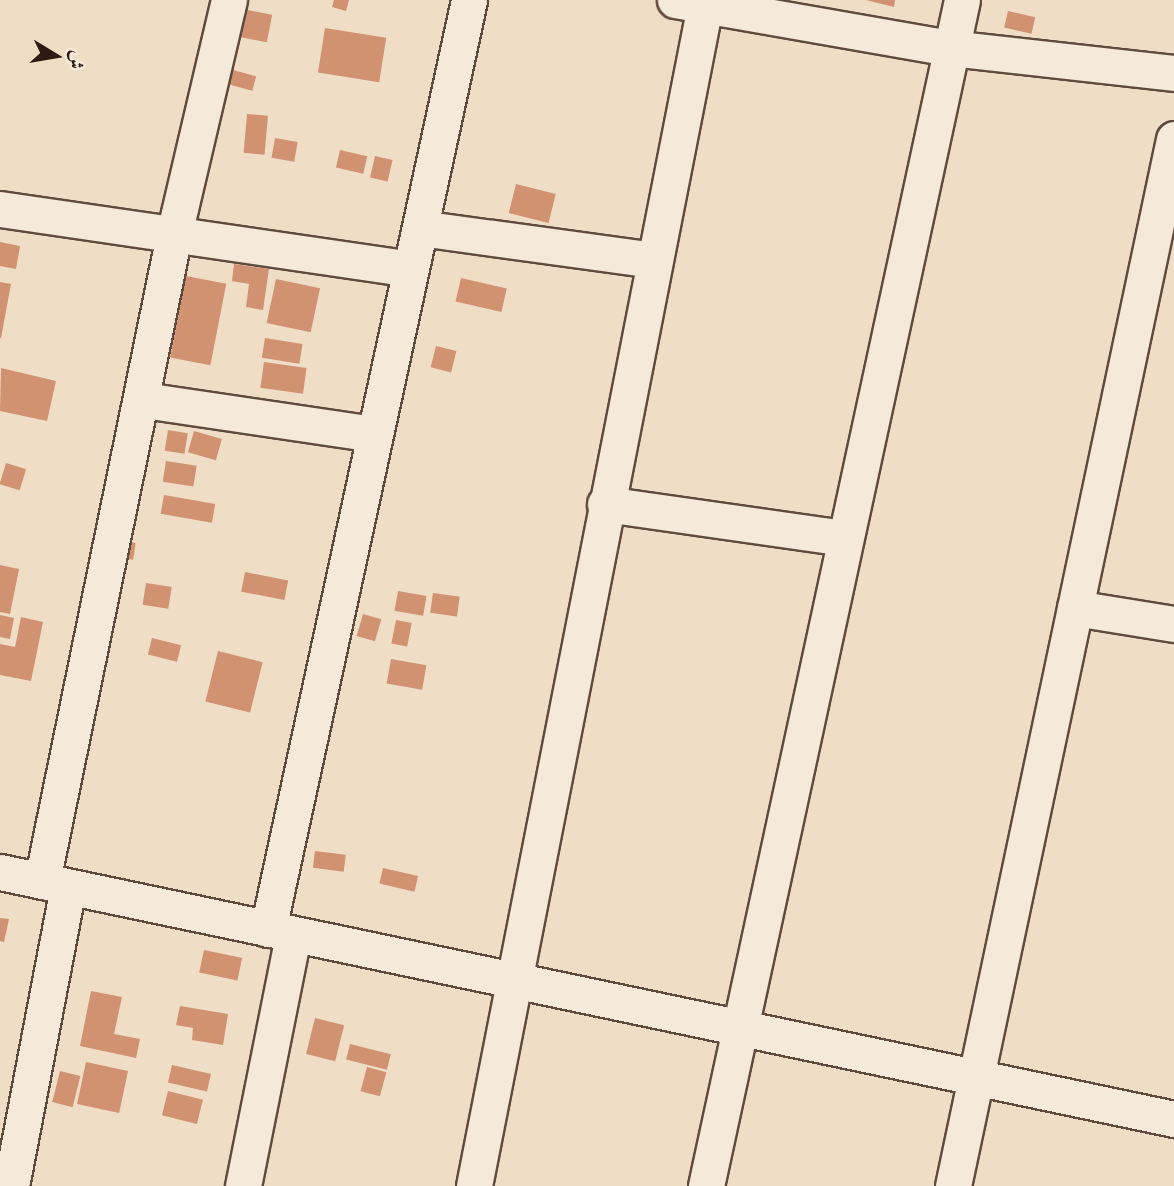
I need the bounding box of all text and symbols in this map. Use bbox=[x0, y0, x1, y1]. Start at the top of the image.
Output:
north arrow bbox=[21, 21, 91, 91]
text: ش bbox=[62, 48, 91, 72]

